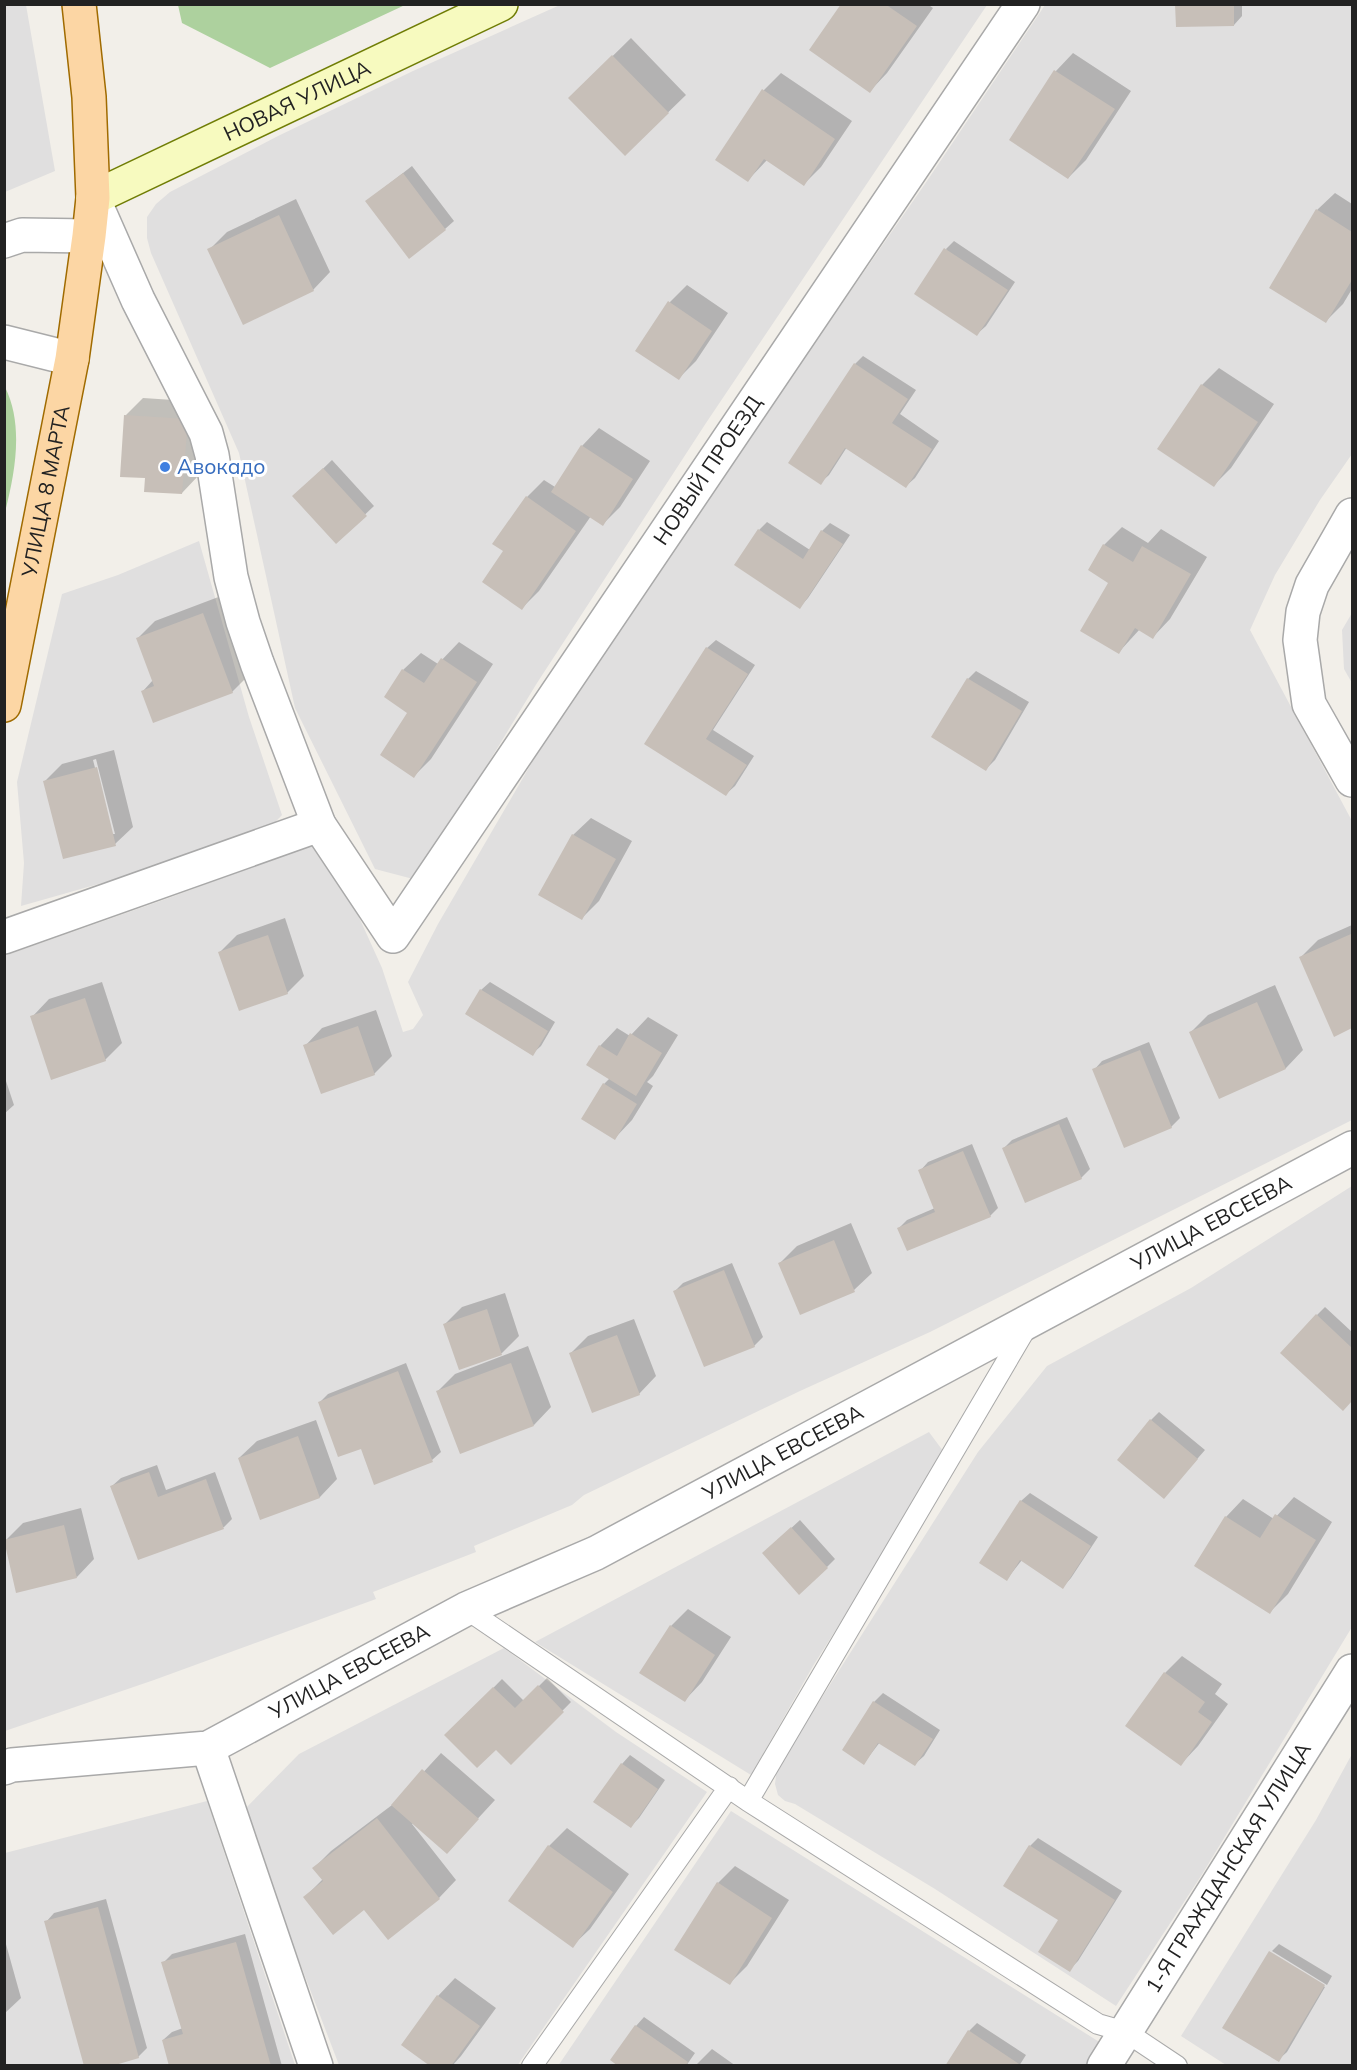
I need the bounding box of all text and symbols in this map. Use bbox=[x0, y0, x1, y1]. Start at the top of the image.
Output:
street label: НОВАЯ УЛИЦА bbox=[219, 54, 375, 146]
street label: НОВЫЙ ПРОЕЗД bbox=[647, 390, 767, 549]
street label: УЛИЦА 8 МАРТА bbox=[15, 402, 75, 580]
place label: Авокадо bbox=[177, 453, 265, 479]
marker: Авокадо bbox=[158, 460, 172, 474]
street label: УЛИЦА ЕВСЕЕВА bbox=[1125, 1169, 1296, 1277]
street label: УЛИЦА ЕВСЕЕВА bbox=[697, 1398, 868, 1506]
street label: УЛИЦА ЕВСЕЕВА bbox=[263, 1617, 434, 1725]
street label: 1-Я ГРАЖДАНСКАЯ УЛИЦА bbox=[1139, 1737, 1316, 1998]

